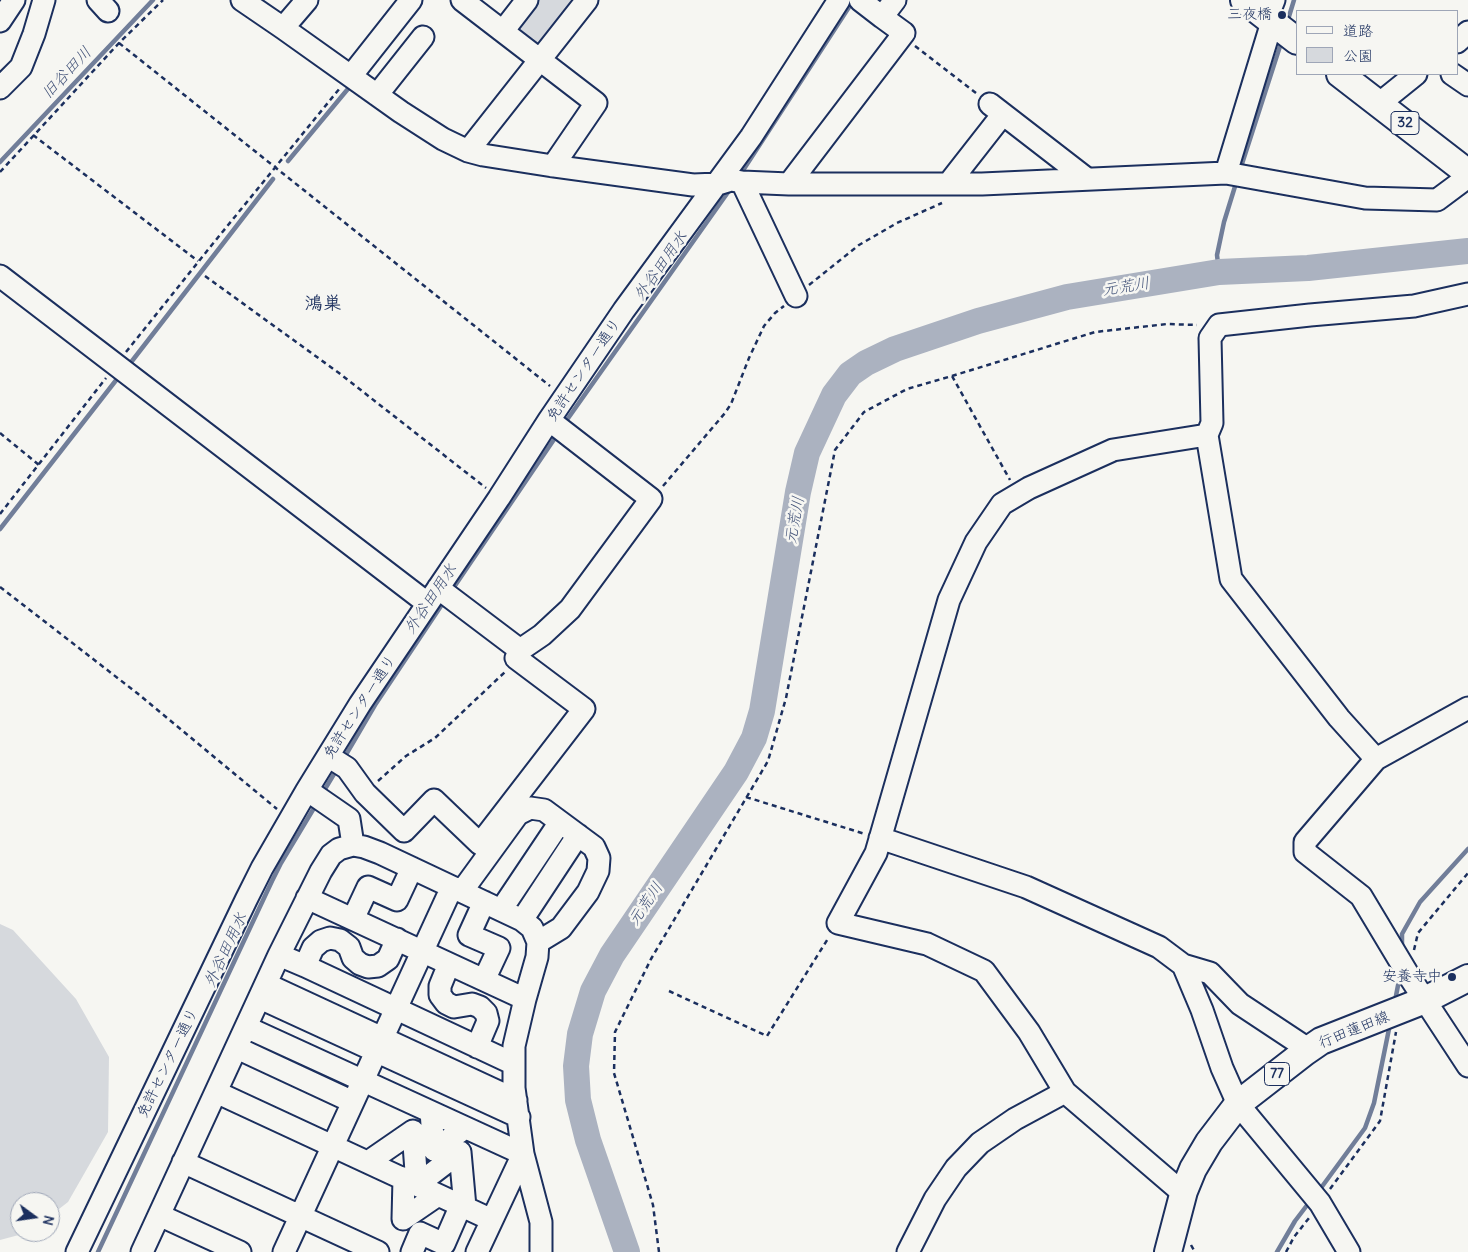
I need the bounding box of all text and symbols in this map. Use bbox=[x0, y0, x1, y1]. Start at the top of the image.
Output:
place label: 三夜橋 bbox=[1227, 6, 1272, 24]
marker: 三夜橋 bbox=[1276, 9, 1288, 21]
legend bbox=[1296, 10, 1458, 75]
text: 道路 bbox=[1343, 21, 1373, 40]
water label: 旧谷田川 bbox=[38, 43, 96, 103]
text: 公園 bbox=[1343, 46, 1373, 65]
road number: 32 bbox=[1391, 112, 1419, 134]
water label: 外谷田用水 bbox=[630, 228, 692, 304]
water label: 元荒川 bbox=[1101, 274, 1151, 300]
district label: 鴻巣 bbox=[305, 293, 341, 315]
street label: 免許センター通り bbox=[543, 315, 625, 425]
water label: 元荒川 bbox=[781, 495, 809, 545]
water label: 外谷田用水 bbox=[401, 560, 461, 638]
street label: 免許センター通り bbox=[320, 652, 400, 762]
water label: 元荒川 bbox=[625, 879, 667, 929]
water label: 外谷田用水 bbox=[200, 910, 252, 990]
place label: 安養寺中 bbox=[1382, 968, 1442, 986]
marker: 安養寺中 bbox=[1446, 971, 1458, 983]
street label: 免許センター通り bbox=[134, 1005, 202, 1121]
street label: 行田蓮田線 bbox=[1316, 1008, 1392, 1052]
road number: 77 bbox=[1264, 1062, 1290, 1086]
north arrow bbox=[10, 1192, 60, 1242]
text: N bbox=[39, 1214, 58, 1227]

